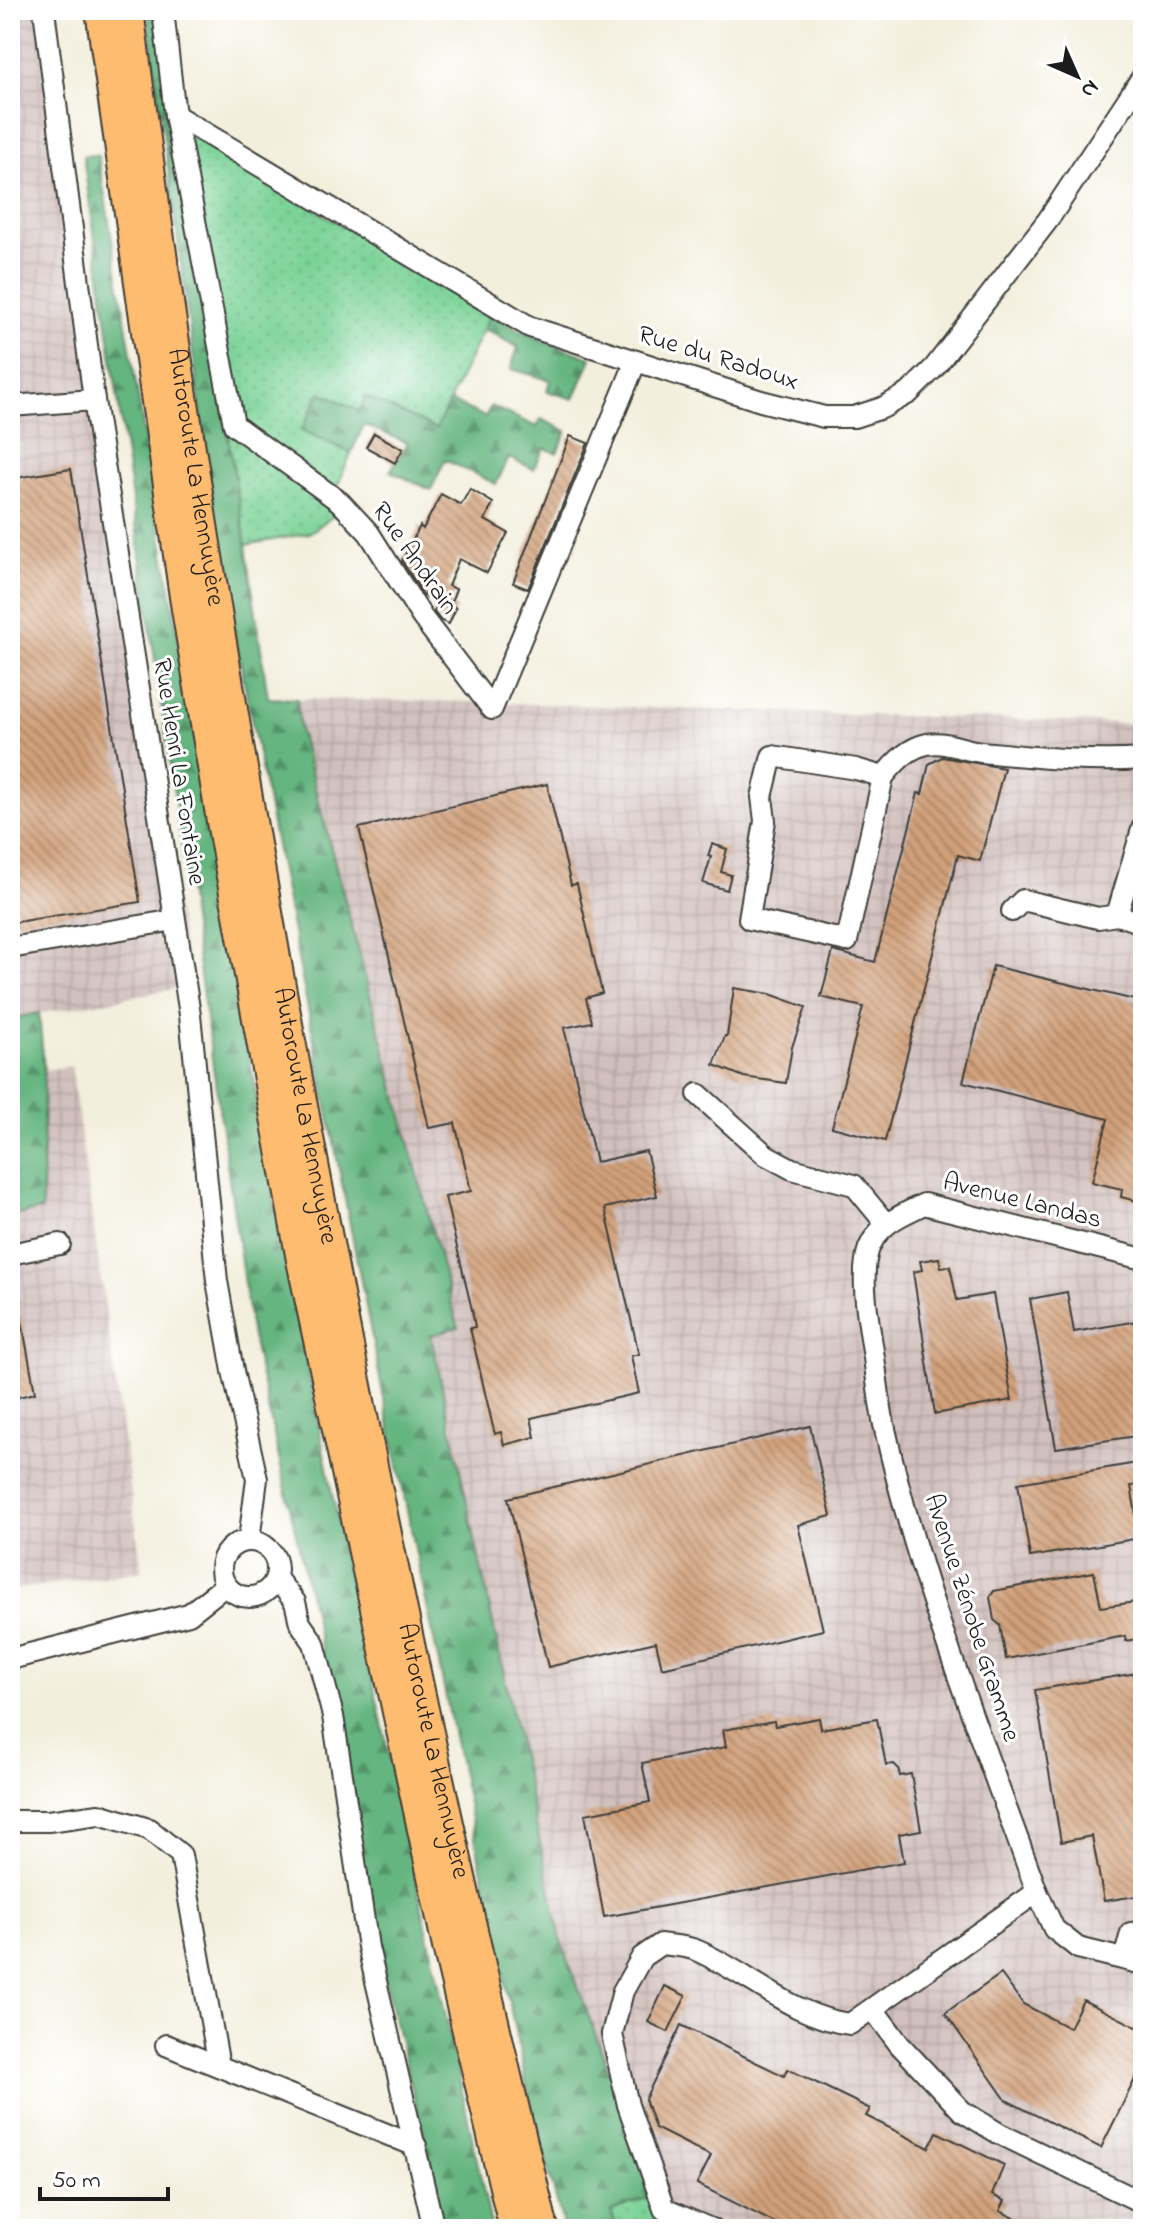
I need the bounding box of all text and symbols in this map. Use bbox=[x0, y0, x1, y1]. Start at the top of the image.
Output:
north arrow bbox=[1037, 36, 1117, 116]
text: N bbox=[1072, 71, 1106, 105]
street label: Rue du Radoux bbox=[633, 317, 803, 401]
street label: Autoroute La Hennuyère bbox=[156, 346, 234, 609]
street label: Rue Andrain bbox=[361, 495, 467, 623]
street label: Rue Henri La Fontaine bbox=[141, 656, 215, 888]
street label: Autoroute La Hennuyère bbox=[262, 985, 347, 1248]
street label: Avenue Landas bbox=[939, 1164, 1105, 1240]
street label: Avenue Zénobe Gramme bbox=[913, 1489, 1029, 1747]
street label: Autoroute La Hennuyère bbox=[386, 1620, 479, 1883]
scale bar bbox=[40, 2151, 168, 2201]
text: 50 m bbox=[52, 2164, 101, 2199]

